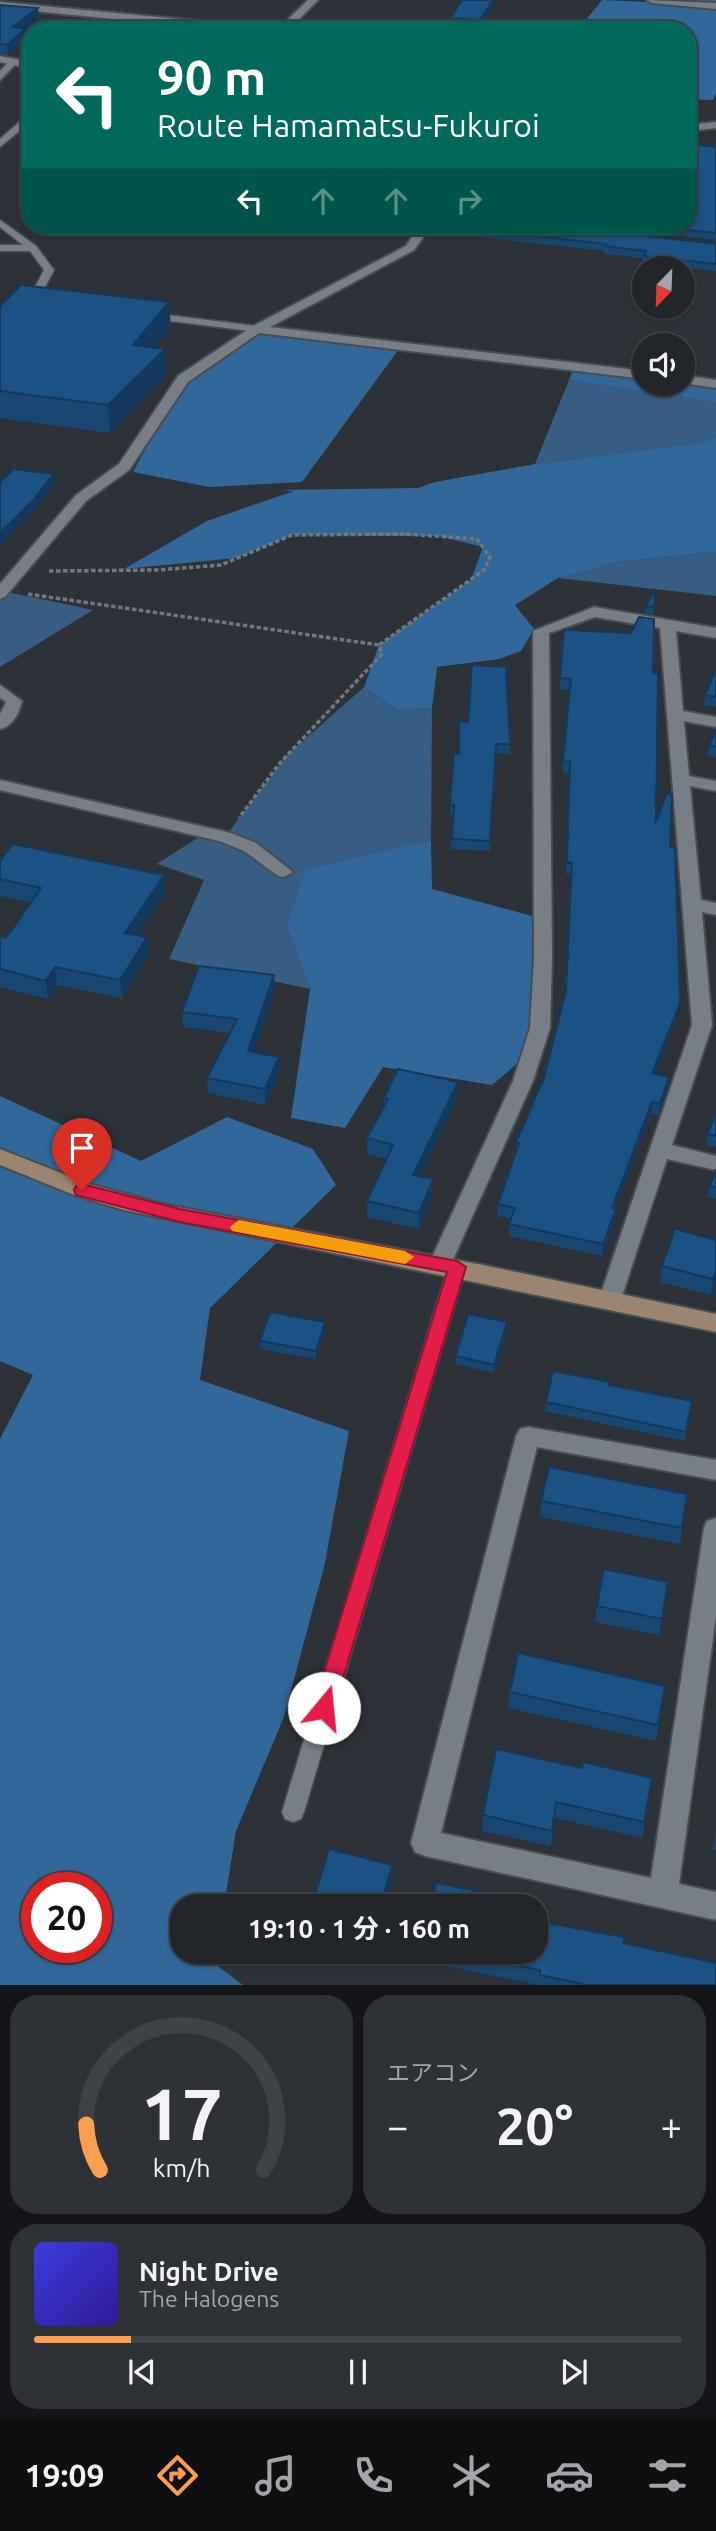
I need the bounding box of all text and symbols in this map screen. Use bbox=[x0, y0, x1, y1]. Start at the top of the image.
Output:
icon: left bbox=[42, 49, 133, 140]
text: 90 m bbox=[157, 49, 266, 104]
text: Route Hamamatsu-Fukuroi bbox=[157, 107, 540, 143]
icon: left bbox=[231, 182, 269, 220]
icon: ahead bbox=[304, 182, 342, 220]
icon: ahead bbox=[377, 182, 415, 220]
icon: right bbox=[450, 182, 488, 220]
north arrow bbox=[632, 256, 695, 318]
map controls bbox=[632, 256, 695, 396]
button: sound bbox=[632, 333, 695, 396]
pin bbox=[52, 1118, 112, 1190]
icon: arrive bbox=[63, 1129, 101, 1167]
position arrow bbox=[287, 1671, 361, 1745]
speed limit sign: 20 bbox=[21, 1872, 112, 1963]
text: 19:10 · 1 分 · 160 m bbox=[248, 1914, 470, 1943]
text: エアコン bbox=[387, 2060, 479, 2085]
text: 17 bbox=[140, 2073, 223, 2155]
text: 20° bbox=[496, 2097, 573, 2155]
text: − bbox=[387, 2105, 408, 2147]
text: + bbox=[661, 2105, 682, 2147]
text: km/h bbox=[153, 2154, 210, 2182]
text: Night Drive bbox=[139, 2257, 279, 2286]
text: The Halogens bbox=[139, 2286, 279, 2311]
icon: previous bbox=[123, 2353, 161, 2391]
icon: pause bbox=[339, 2353, 377, 2391]
icon: next bbox=[555, 2353, 593, 2391]
icon: directions bbox=[153, 2451, 202, 2500]
icon: music bbox=[251, 2451, 300, 2500]
icon: phone bbox=[349, 2451, 398, 2500]
icon: climate bbox=[447, 2451, 496, 2500]
icon: car bbox=[545, 2451, 594, 2500]
icon: filters bbox=[643, 2451, 692, 2500]
text: 19:09 bbox=[24, 2457, 105, 2493]

